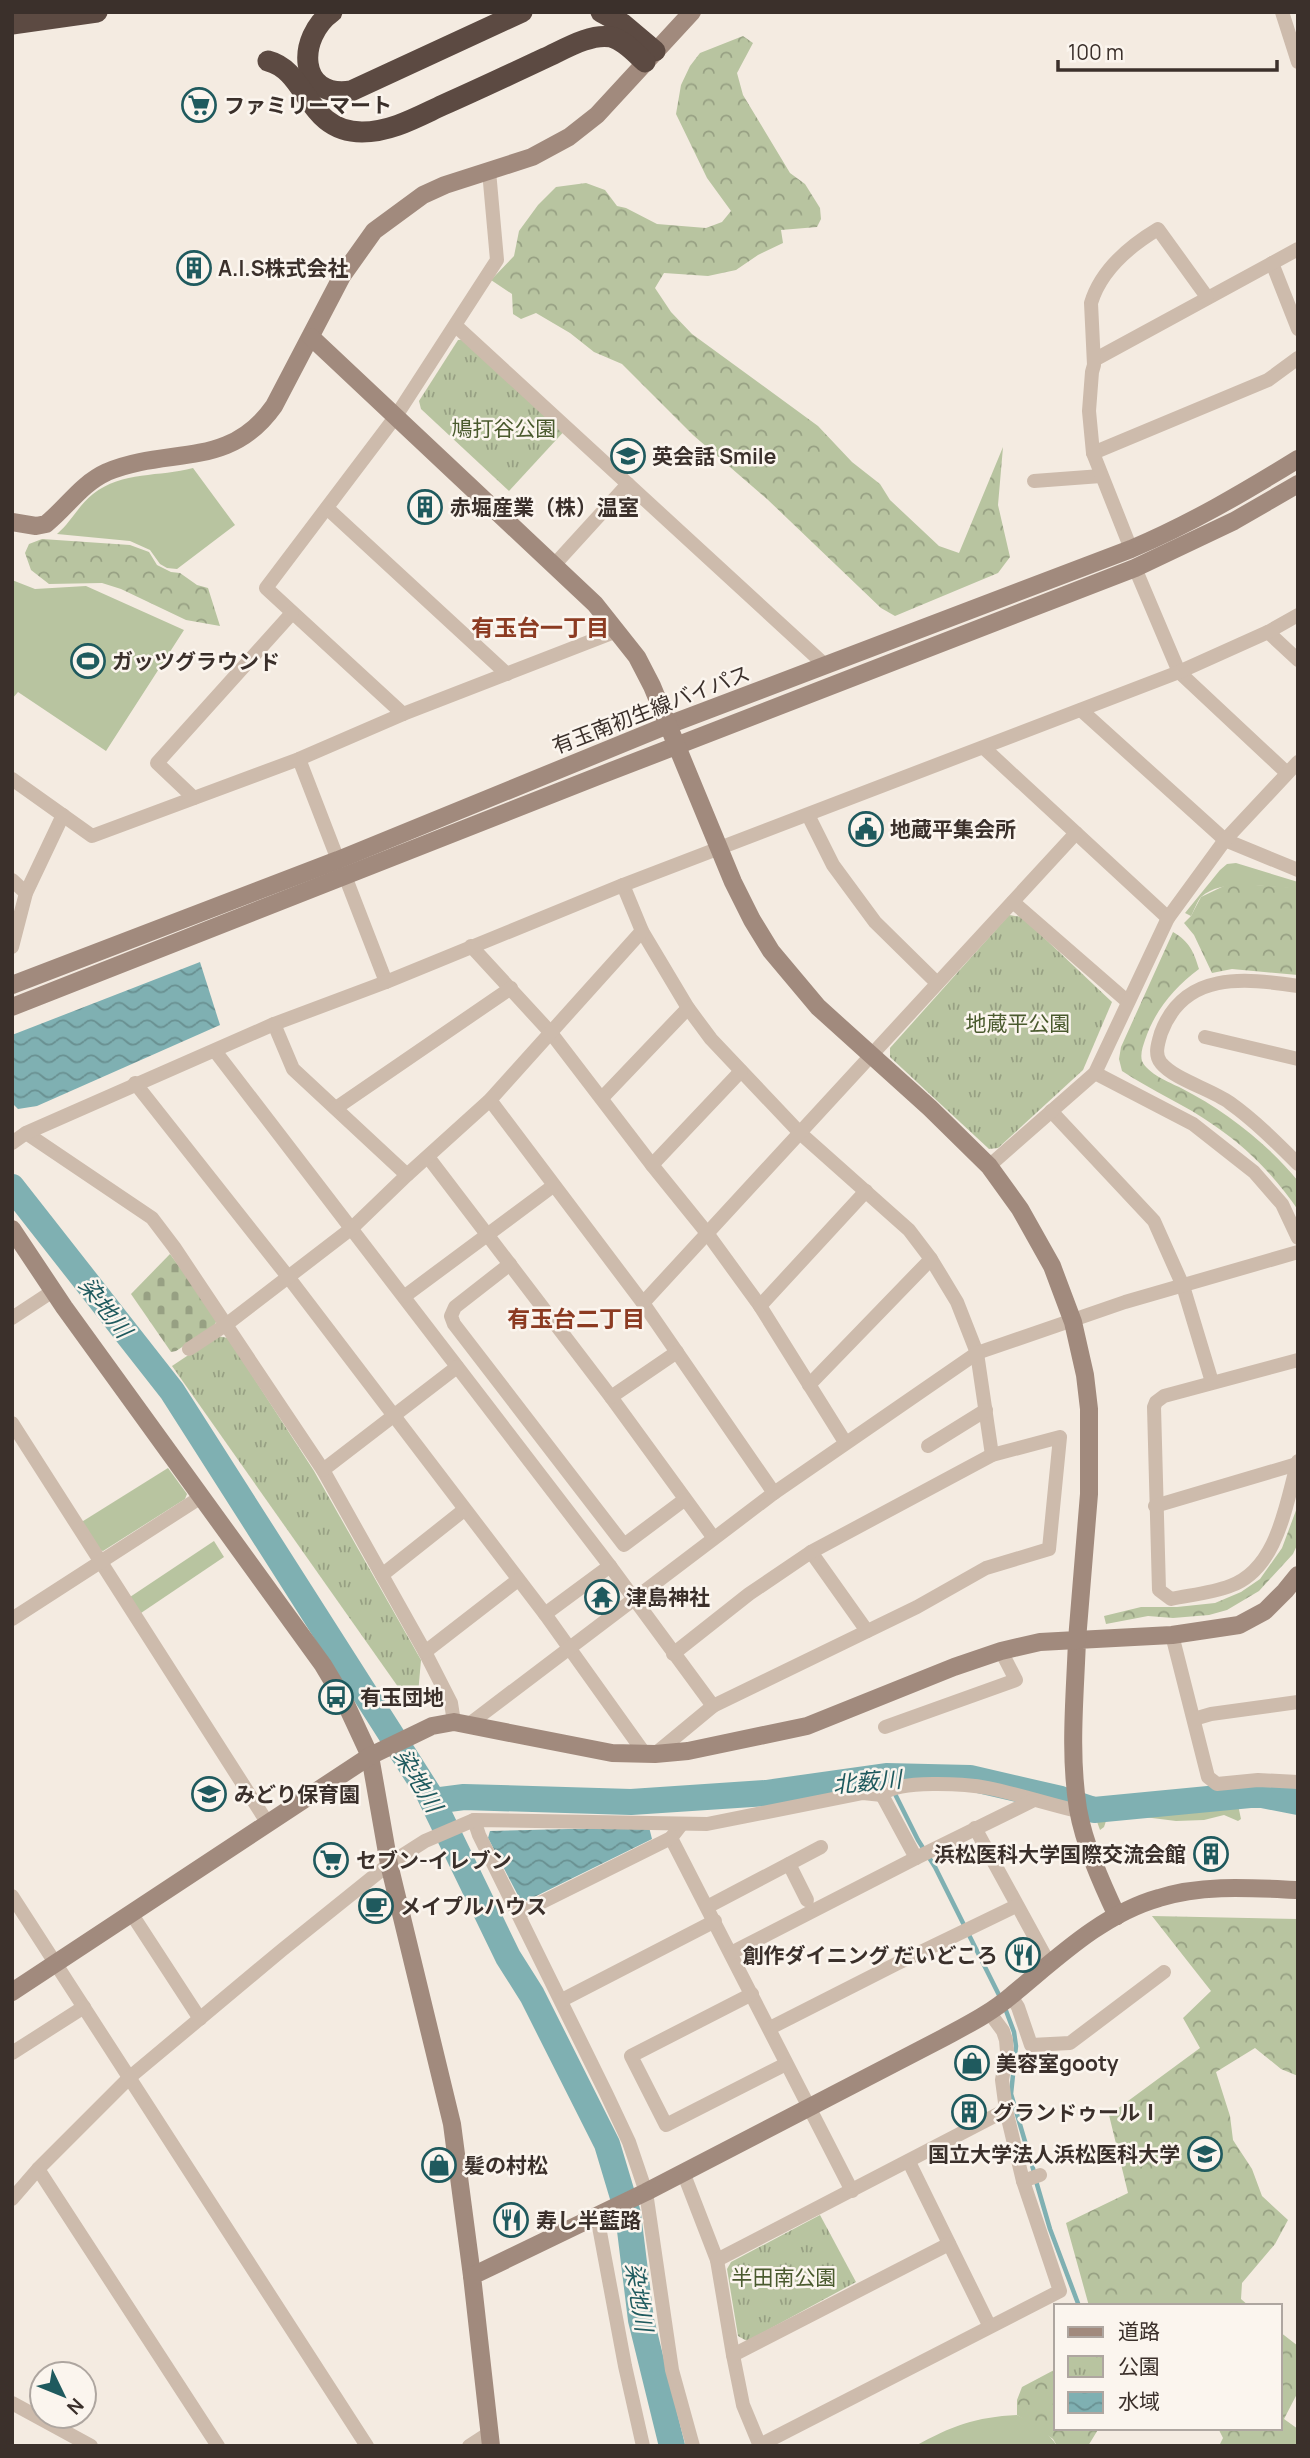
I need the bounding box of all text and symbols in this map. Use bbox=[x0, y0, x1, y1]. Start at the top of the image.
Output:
scale bar bbox=[1058, 28, 1277, 72]
text: 100 m bbox=[1068, 38, 1124, 66]
supermarket icon: ファミリーマート bbox=[180, 86, 218, 124]
place label: ファミリーマート bbox=[224, 91, 392, 119]
building icon: A.I.S株式会社 bbox=[175, 249, 213, 287]
place label: A.I.S株式会社 bbox=[218, 254, 349, 282]
park label: 鳩打谷公園 bbox=[452, 414, 557, 442]
school or university icon: 英会話 Smile bbox=[609, 437, 647, 475]
place label: 英会話 Smile bbox=[652, 442, 776, 470]
building icon: 赤堀産業（株）温室 bbox=[406, 488, 444, 526]
place label: 赤堀産業（株）温室 bbox=[450, 493, 639, 521]
district label: 有玉台一丁目 bbox=[471, 611, 609, 643]
sports icon: ガッツグラウンド bbox=[69, 642, 107, 680]
place label: ガッツグラウンド bbox=[112, 647, 280, 675]
street label: 有玉南初生線バイパス bbox=[548, 658, 754, 760]
public building icon: 地蔵平集会所 bbox=[847, 810, 885, 848]
place label: 地蔵平集会所 bbox=[890, 815, 1016, 843]
park label: 地蔵平公園 bbox=[966, 1009, 1071, 1037]
water label: 染地川 bbox=[72, 1270, 142, 1346]
district label: 有玉台二丁目 bbox=[507, 1302, 645, 1334]
temple icon: 津島神社 bbox=[583, 1578, 621, 1616]
place label: 津島神社 bbox=[626, 1583, 710, 1611]
bus stop icon: 有玉団地 bbox=[317, 1678, 355, 1716]
place label: 有玉団地 bbox=[360, 1683, 444, 1711]
water label: 染地川 bbox=[388, 1742, 452, 1820]
water label: 北薮川 bbox=[831, 1762, 906, 1800]
school or university icon: みどり保育園 bbox=[190, 1775, 228, 1813]
place label: みどり保育園 bbox=[234, 1780, 360, 1808]
building icon: 浜松医科大学国際交流会館 bbox=[1192, 1835, 1230, 1873]
place label: 浜松医科大学国際交流会館 bbox=[934, 1840, 1186, 1868]
supermarket icon: セブン-イレブン bbox=[312, 1841, 350, 1879]
place label: セブン-イレブン bbox=[356, 1846, 512, 1874]
cafe icon: メイプルハウス bbox=[357, 1887, 395, 1925]
place label: メイプルハウス bbox=[400, 1892, 547, 1920]
restaurant icon: 創作ダイニング だいどころ bbox=[1004, 1936, 1042, 1974]
place label: 創作ダイニング だいどころ bbox=[742, 1941, 998, 1969]
shop icon: 美容室gooty bbox=[953, 2044, 991, 2082]
place label: 美容室gooty bbox=[996, 2049, 1119, 2077]
building icon: グランドゥールⅠ bbox=[950, 2093, 988, 2131]
place label: グランドゥールⅠ bbox=[993, 2098, 1161, 2126]
school or university icon: 国立大学法人浜松医科大学 bbox=[1186, 2135, 1224, 2173]
place label: 国立大学法人浜松医科大学 bbox=[928, 2140, 1180, 2168]
shop icon: 髪の村松 bbox=[420, 2146, 458, 2184]
place label: 髪の村松 bbox=[464, 2151, 548, 2179]
restaurant icon: 寿し半藍路 bbox=[492, 2201, 530, 2239]
place label: 寿し半藍路 bbox=[536, 2206, 641, 2234]
water label: 染地川 bbox=[619, 2260, 662, 2337]
park label: 半田南公園 bbox=[732, 2263, 837, 2291]
legend bbox=[1054, 2304, 1282, 2430]
text: 道路 bbox=[1118, 2317, 1160, 2345]
text: 公園 bbox=[1118, 2352, 1160, 2380]
north arrow bbox=[28, 2360, 98, 2430]
text: 水域 bbox=[1118, 2387, 1160, 2415]
text: N bbox=[61, 2393, 90, 2420]

